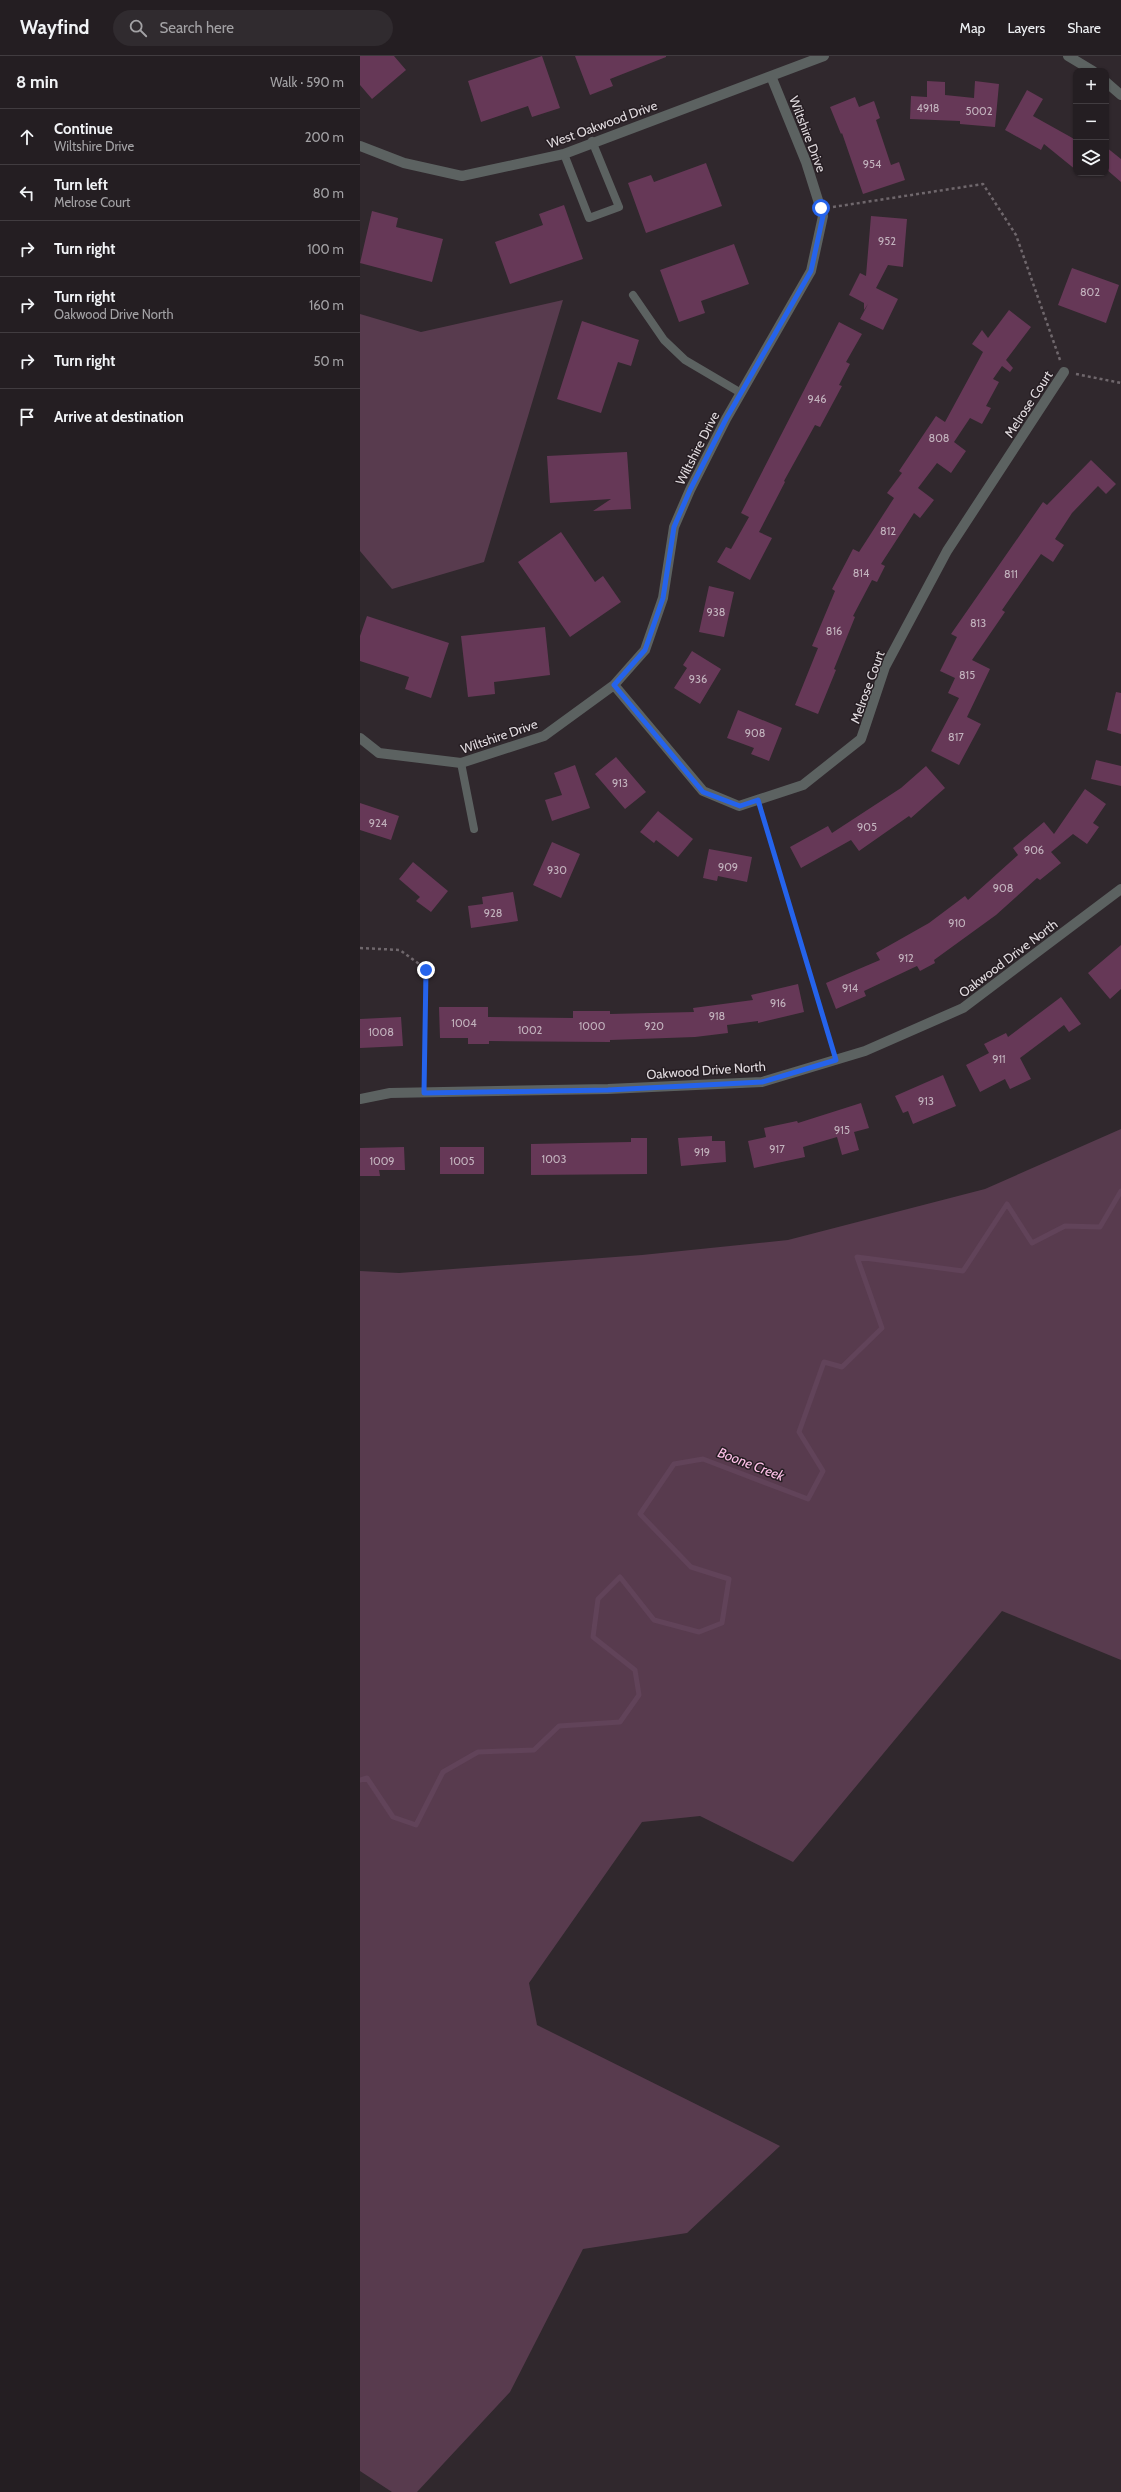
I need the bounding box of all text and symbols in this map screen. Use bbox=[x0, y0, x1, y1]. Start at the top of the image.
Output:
search box bbox=[113, 10, 393, 46]
text: Wayfind bbox=[20, 16, 89, 39]
icon: search bbox=[127, 17, 149, 39]
text: Search here bbox=[159, 19, 234, 37]
text: Map bbox=[960, 19, 985, 37]
text: Layers bbox=[1007, 19, 1045, 37]
text: Share bbox=[1067, 19, 1101, 37]
map controls bbox=[1073, 68, 1109, 176]
button: + bbox=[1073, 68, 1109, 104]
text: 8 min bbox=[16, 72, 58, 92]
text: Walk · 590 m bbox=[270, 74, 344, 90]
street label: Wiltshire Drive bbox=[786, 94, 830, 175]
street label: West Oakwood Drive bbox=[545, 97, 660, 151]
house number: 4918 bbox=[917, 101, 939, 115]
house number: 5002 bbox=[965, 104, 993, 118]
button: − bbox=[1073, 104, 1109, 140]
text: Continue bbox=[54, 120, 113, 138]
icon: ahead bbox=[16, 126, 38, 148]
text: 200 m bbox=[305, 129, 344, 145]
text: Wiltshire Drive bbox=[54, 138, 134, 154]
button: layers bbox=[1073, 140, 1109, 176]
house number: 954 bbox=[863, 157, 882, 171]
text: Turn left bbox=[54, 176, 108, 194]
icon: left bbox=[16, 182, 38, 204]
text: 80 m bbox=[313, 185, 344, 201]
text: Melrose Court bbox=[54, 194, 130, 210]
route start bbox=[812, 199, 830, 217]
house number: 952 bbox=[878, 234, 896, 248]
icon: right bbox=[16, 238, 38, 260]
text: Turn right bbox=[54, 240, 115, 258]
text: 100 m bbox=[307, 241, 344, 257]
house number: 802 bbox=[1080, 285, 1100, 299]
text: Turn right bbox=[54, 288, 115, 306]
icon: right bbox=[16, 294, 38, 316]
text: 160 m bbox=[309, 297, 344, 313]
text: Oakwood Drive North bbox=[54, 306, 174, 322]
icon: right bbox=[16, 350, 38, 372]
text: Turn right bbox=[54, 352, 115, 370]
text: 50 m bbox=[314, 353, 344, 369]
street label: Melrose Court bbox=[1000, 367, 1056, 440]
house number: 946 bbox=[808, 392, 826, 406]
icon: arrive bbox=[16, 406, 38, 428]
text: Arrive at destination bbox=[54, 408, 184, 426]
street label: Wiltshire Drive bbox=[672, 408, 722, 487]
house number: 808 bbox=[928, 431, 950, 445]
house number: 812 bbox=[880, 524, 896, 538]
house number: 814 bbox=[853, 566, 870, 580]
house number: 811 bbox=[1004, 567, 1018, 581]
house number: 938 bbox=[707, 605, 725, 619]
house number: 813 bbox=[970, 616, 986, 630]
house number: 816 bbox=[826, 624, 842, 638]
street label: Melrose Court bbox=[846, 648, 888, 726]
house number: 815 bbox=[959, 668, 975, 682]
house number: 936 bbox=[689, 672, 707, 686]
street label: Wiltshire Drive bbox=[458, 715, 540, 757]
house number: 908 bbox=[745, 726, 765, 740]
house number: 817 bbox=[948, 730, 964, 744]
house number: 913 bbox=[612, 776, 628, 790]
house number: 924 bbox=[369, 816, 388, 830]
house number: 905 bbox=[857, 820, 877, 834]
house number: 906 bbox=[1024, 843, 1044, 857]
house number: 909 bbox=[718, 860, 738, 874]
house number: 930 bbox=[547, 863, 567, 877]
house number: 908 bbox=[993, 881, 1013, 895]
house number: 928 bbox=[484, 906, 502, 920]
house number: 910 bbox=[948, 916, 966, 930]
street label: Oakwood Drive North bbox=[955, 916, 1061, 1000]
house number: 912 bbox=[898, 951, 914, 965]
route end bbox=[417, 961, 435, 979]
house number: 914 bbox=[842, 981, 859, 995]
house number: 916 bbox=[770, 996, 786, 1010]
house number: 918 bbox=[709, 1009, 725, 1023]
house number: 1004 bbox=[451, 1016, 477, 1030]
house number: 1000 bbox=[579, 1019, 606, 1033]
house number: 920 bbox=[644, 1019, 664, 1033]
house number: 1002 bbox=[518, 1023, 543, 1037]
house number: 1008 bbox=[368, 1025, 394, 1039]
house number: 911 bbox=[992, 1052, 1006, 1066]
street label: Oakwood Drive North bbox=[646, 1058, 766, 1082]
house number: 913 bbox=[918, 1094, 934, 1108]
house number: 915 bbox=[834, 1123, 850, 1137]
house number: 917 bbox=[769, 1142, 785, 1156]
house number: 919 bbox=[694, 1145, 710, 1159]
house number: 1003 bbox=[542, 1152, 566, 1166]
house number: 1009 bbox=[369, 1154, 395, 1168]
house number: 1005 bbox=[450, 1154, 474, 1168]
water label: Boone Creek bbox=[715, 1443, 788, 1485]

